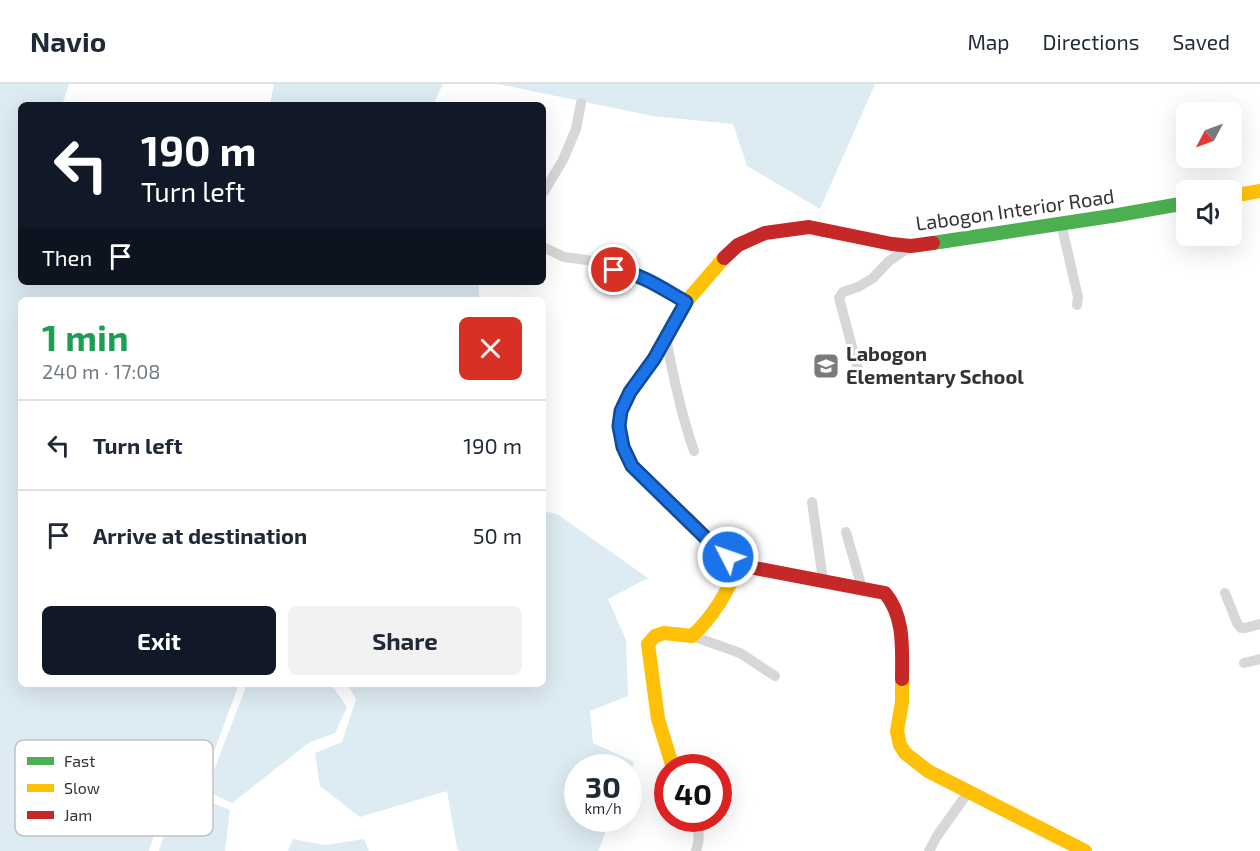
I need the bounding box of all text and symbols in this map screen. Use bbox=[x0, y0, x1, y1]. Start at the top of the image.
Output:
text: Navio bbox=[30, 24, 106, 58]
text: Map bbox=[967, 29, 1010, 54]
text: Directions bbox=[1043, 29, 1139, 54]
text: Saved bbox=[1172, 29, 1230, 54]
north arrow bbox=[1176, 102, 1242, 168]
map controls bbox=[1176, 102, 1242, 246]
text: 190 m bbox=[141, 124, 257, 174]
icon: left bbox=[42, 126, 120, 204]
text: Turn left bbox=[141, 175, 245, 207]
button: sound bbox=[1176, 180, 1242, 246]
street label: Labogon Interior Road bbox=[914, 183, 1116, 235]
icon: arrive bbox=[104, 240, 137, 273]
text: Then bbox=[42, 244, 92, 270]
pin bbox=[588, 244, 639, 295]
icon: arrive bbox=[597, 253, 630, 286]
text: 1 min bbox=[42, 315, 129, 358]
button: close bbox=[459, 317, 522, 380]
place label: Labogon Elementary School bbox=[846, 341, 1024, 389]
school or university icon: Labogon Elementary School bbox=[811, 351, 841, 381]
text: 240 m · 17:08 bbox=[42, 359, 160, 383]
icon: left bbox=[42, 429, 75, 462]
text: Turn left bbox=[93, 432, 182, 458]
text: 190 m bbox=[463, 432, 522, 458]
icon: arrive bbox=[42, 519, 75, 552]
text: Arrive at destination bbox=[93, 522, 307, 548]
text: 50 m bbox=[473, 522, 522, 548]
position arrow bbox=[696, 525, 760, 589]
button: Exit bbox=[42, 606, 276, 675]
button: Share bbox=[288, 606, 522, 675]
legend bbox=[15, 740, 213, 836]
text: Fast bbox=[64, 751, 95, 770]
speed limit sign: 40 bbox=[654, 754, 732, 832]
text: 30 bbox=[585, 768, 621, 804]
text: Slow bbox=[64, 778, 100, 797]
text: km/h bbox=[584, 799, 622, 817]
text: Jam bbox=[64, 805, 92, 824]

